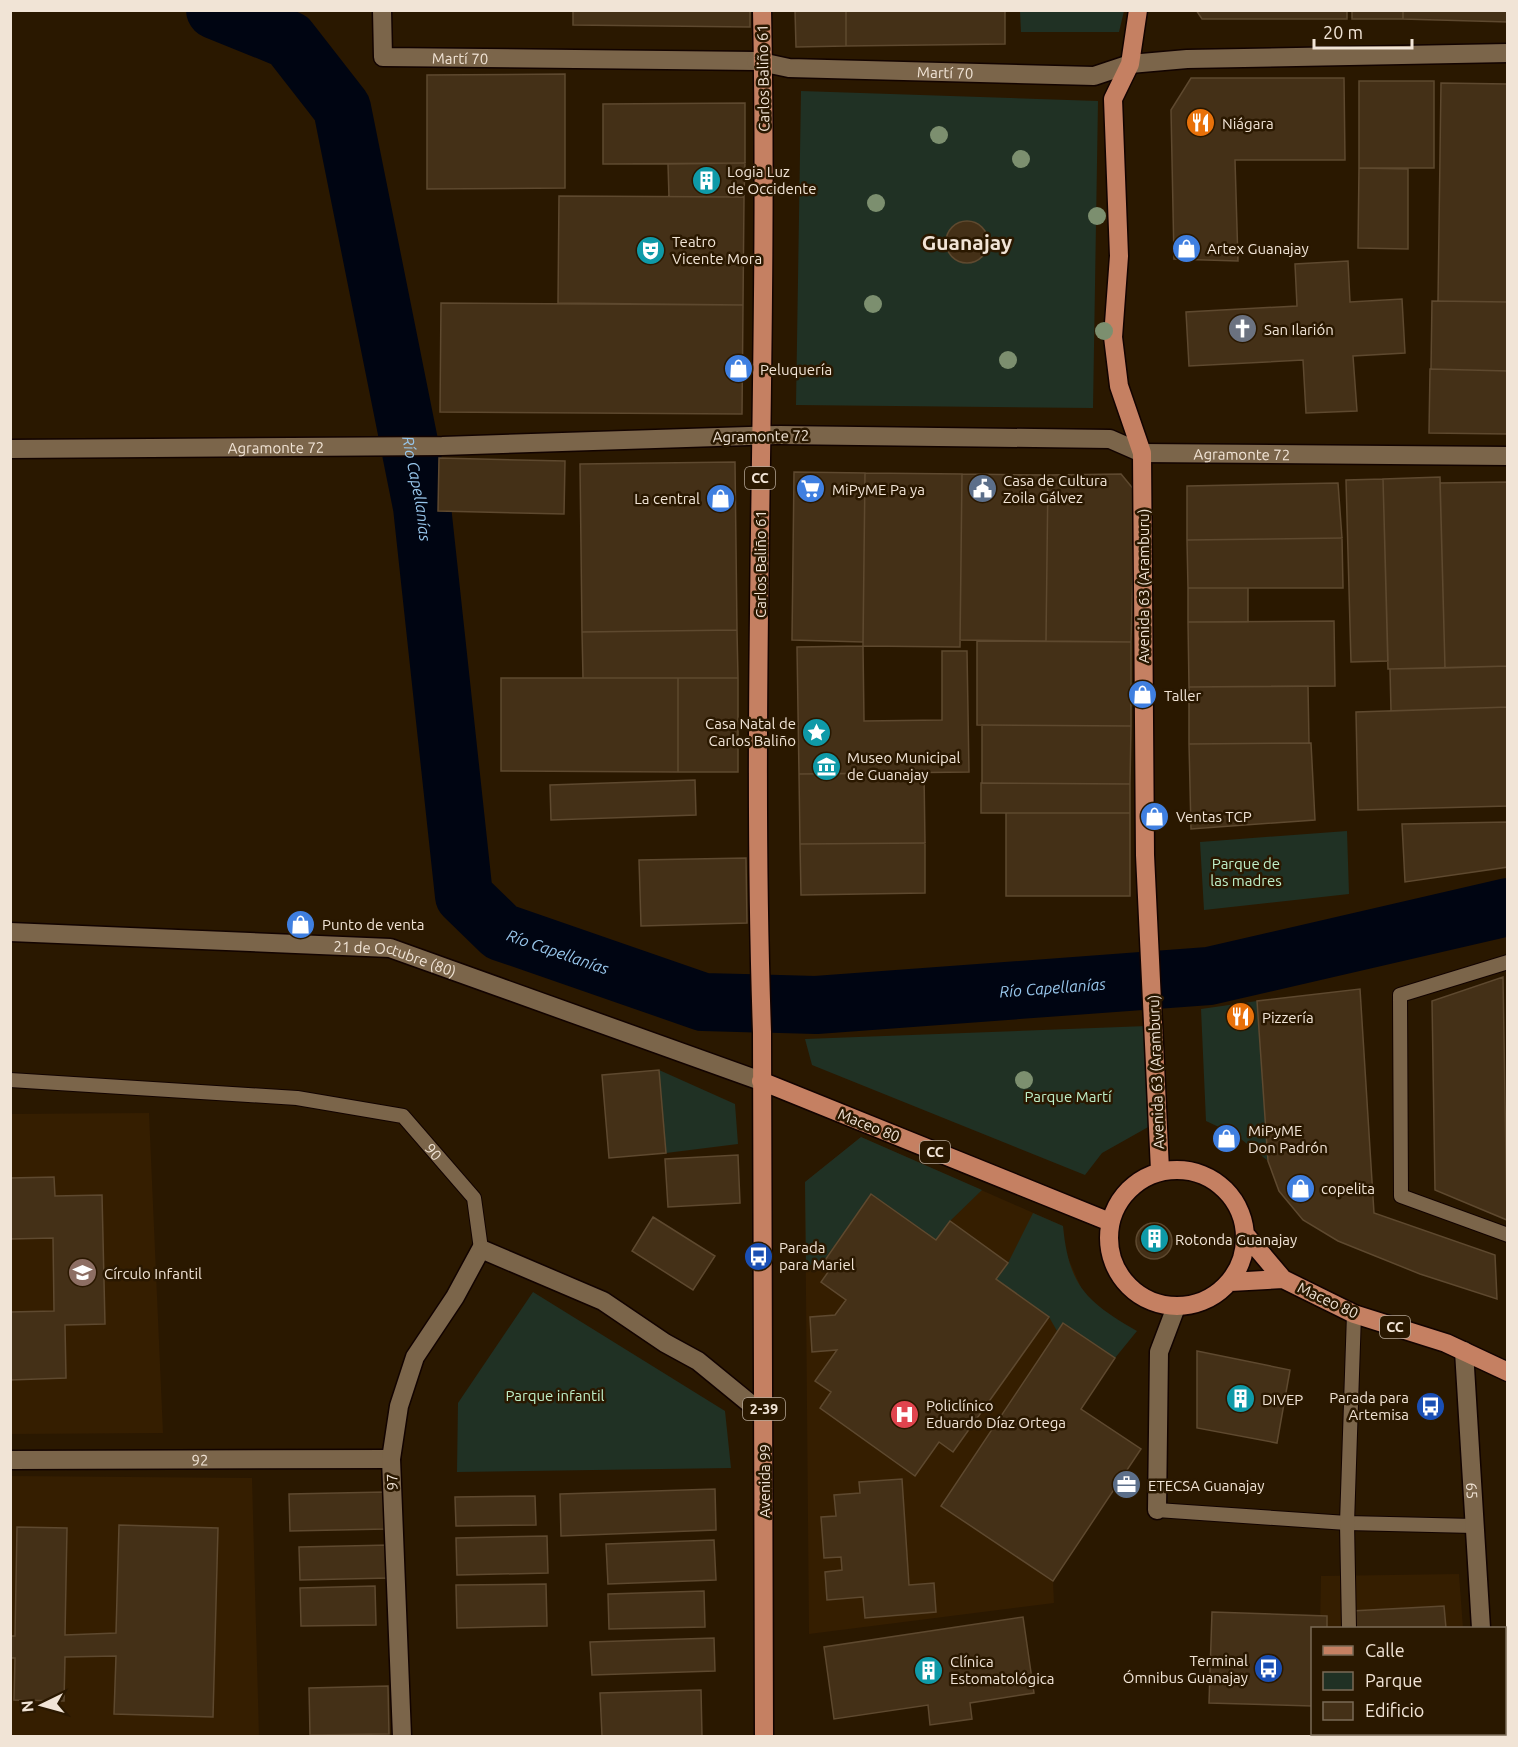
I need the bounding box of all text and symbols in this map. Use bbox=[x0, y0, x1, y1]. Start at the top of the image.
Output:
scale bar bbox=[1314, 12, 1412, 50]
text: 20 m bbox=[1323, 22, 1363, 42]
street label: Carlos Baliño 61 bbox=[754, 24, 772, 132]
street label: Martí 70 bbox=[432, 49, 488, 67]
street label: Martí 70 bbox=[917, 63, 974, 81]
restaurant icon: Niágara bbox=[1185, 107, 1217, 139]
place label: Niágara bbox=[1222, 115, 1274, 132]
place label: Logia Luz de Occidente bbox=[727, 163, 816, 197]
building icon: Logia Luz de Occidente bbox=[690, 164, 722, 196]
district label: Guanajay bbox=[922, 230, 1012, 254]
shop icon: Artex Guanajay bbox=[1170, 232, 1202, 264]
place label: Teatro Vicente Mora bbox=[672, 233, 762, 267]
theatre icon: Teatro Vicente Mora bbox=[635, 234, 667, 266]
place label: Artex Guanajay bbox=[1207, 240, 1309, 257]
church icon: San Ilarión bbox=[1227, 313, 1259, 345]
place label: San Ilarión bbox=[1264, 321, 1334, 338]
shop icon: Peluquería bbox=[723, 353, 755, 385]
place label: Peluquería bbox=[760, 361, 832, 378]
street label: Agramonte 72 bbox=[713, 427, 809, 445]
water label: Río Capellanías bbox=[399, 434, 435, 542]
street label: Agramonte 72 bbox=[228, 438, 324, 456]
street label: Agramonte 72 bbox=[1194, 445, 1290, 463]
road number: CC bbox=[745, 467, 775, 489]
place label: Casa de Cultura Zoila Gálvez bbox=[1003, 472, 1107, 506]
supermarket icon: MiPyME Pa ya bbox=[795, 473, 827, 505]
public building icon: Casa de Cultura Zoila Gálvez bbox=[966, 473, 998, 505]
place label: MiPyME Pa ya bbox=[832, 481, 925, 498]
shop icon: La central bbox=[705, 482, 737, 514]
place label: La central bbox=[634, 490, 700, 507]
street label: Avenida 63 (Aramburu) bbox=[1135, 509, 1152, 663]
street label: Carlos Baliño 61 bbox=[752, 510, 769, 618]
shop icon: Taller bbox=[1127, 679, 1159, 711]
place label: Taller bbox=[1164, 687, 1202, 704]
place label: Casa Natal de Carlos Baliño bbox=[705, 715, 796, 749]
place icon: Casa Natal de Carlos Baliño bbox=[801, 716, 833, 748]
place label: Museo Municipal de Guanajay bbox=[847, 749, 961, 783]
museum icon: Museo Municipal de Guanajay bbox=[810, 750, 842, 782]
shop icon: Ventas TCP bbox=[1139, 800, 1171, 832]
place label: Ventas TCP bbox=[1176, 808, 1252, 825]
park label: Parque de las madres bbox=[1210, 855, 1282, 889]
shop icon: Punto de venta bbox=[285, 908, 317, 940]
place label: Punto de venta bbox=[322, 916, 424, 933]
water label: Río Capellanías bbox=[504, 926, 611, 978]
street label: 21 de Octubre (80) bbox=[333, 937, 459, 980]
water label: Río Capellanías bbox=[999, 975, 1107, 1000]
street label: Avenida 63 (Aramburu) bbox=[1145, 994, 1167, 1150]
restaurant icon: Pizzería bbox=[1225, 1001, 1257, 1033]
place label: Pizzería bbox=[1262, 1009, 1314, 1026]
park label: Parque Martí bbox=[1024, 1088, 1112, 1105]
street label: Maceo 80 bbox=[836, 1105, 902, 1145]
place label: MiPyME Don Padrón bbox=[1248, 1122, 1328, 1156]
shop icon: MiPyME Don Padrón bbox=[1211, 1123, 1243, 1155]
street label: 90 bbox=[422, 1140, 446, 1163]
road number: CC bbox=[920, 1141, 950, 1163]
shop icon: copelita bbox=[1284, 1172, 1316, 1204]
place label: copelita bbox=[1321, 1180, 1375, 1197]
building icon: Rotonda Guanajay bbox=[1138, 1223, 1170, 1255]
place label: Rotonda Guanajay bbox=[1175, 1231, 1297, 1248]
place label: Parada para Mariel bbox=[779, 1239, 855, 1273]
bus stop icon: Parada para Mariel bbox=[742, 1240, 774, 1272]
school or university icon: Círculo Infantil bbox=[67, 1257, 99, 1289]
place label: Círculo Infantil bbox=[104, 1265, 202, 1282]
street label: Maceo 80 bbox=[1295, 1279, 1361, 1321]
road number: CC bbox=[1380, 1316, 1410, 1338]
building icon: DIVEP bbox=[1225, 1383, 1257, 1415]
park label: Parque infantil bbox=[506, 1387, 605, 1404]
place label: Parada para Artemisa bbox=[1329, 1389, 1409, 1423]
bus stop icon: Parada para Artemisa bbox=[1414, 1390, 1446, 1422]
place label: DIVEP bbox=[1262, 1391, 1303, 1408]
place label: Policlínico Eduardo Díaz Ortega bbox=[926, 1397, 1066, 1431]
road number: 2-39 bbox=[743, 1398, 785, 1420]
hospital icon: Policlínico Eduardo Díaz Ortega bbox=[889, 1398, 921, 1430]
street label: Avenida 99 bbox=[756, 1444, 773, 1518]
street label: 92 bbox=[192, 1451, 208, 1468]
office icon: ETECSA Guanajay bbox=[1111, 1469, 1143, 1501]
street label: 97 bbox=[383, 1473, 401, 1491]
place label: ETECSA Guanajay bbox=[1148, 1477, 1264, 1494]
street label: 65 bbox=[1464, 1482, 1482, 1500]
legend bbox=[1311, 1627, 1506, 1735]
text: Calle bbox=[1365, 1640, 1405, 1660]
place label: Terminal Ómnibus Guanajay bbox=[1123, 1652, 1248, 1686]
place label: Clínica Estomatológica bbox=[950, 1653, 1054, 1687]
bus stop icon: Terminal Ómnibus Guanajay bbox=[1253, 1653, 1285, 1685]
building icon: Clínica Estomatológica bbox=[913, 1654, 945, 1686]
text: Parque bbox=[1365, 1670, 1422, 1690]
north arrow bbox=[12, 1675, 72, 1735]
text: N bbox=[18, 1700, 37, 1713]
text: Edificio bbox=[1365, 1700, 1424, 1720]

